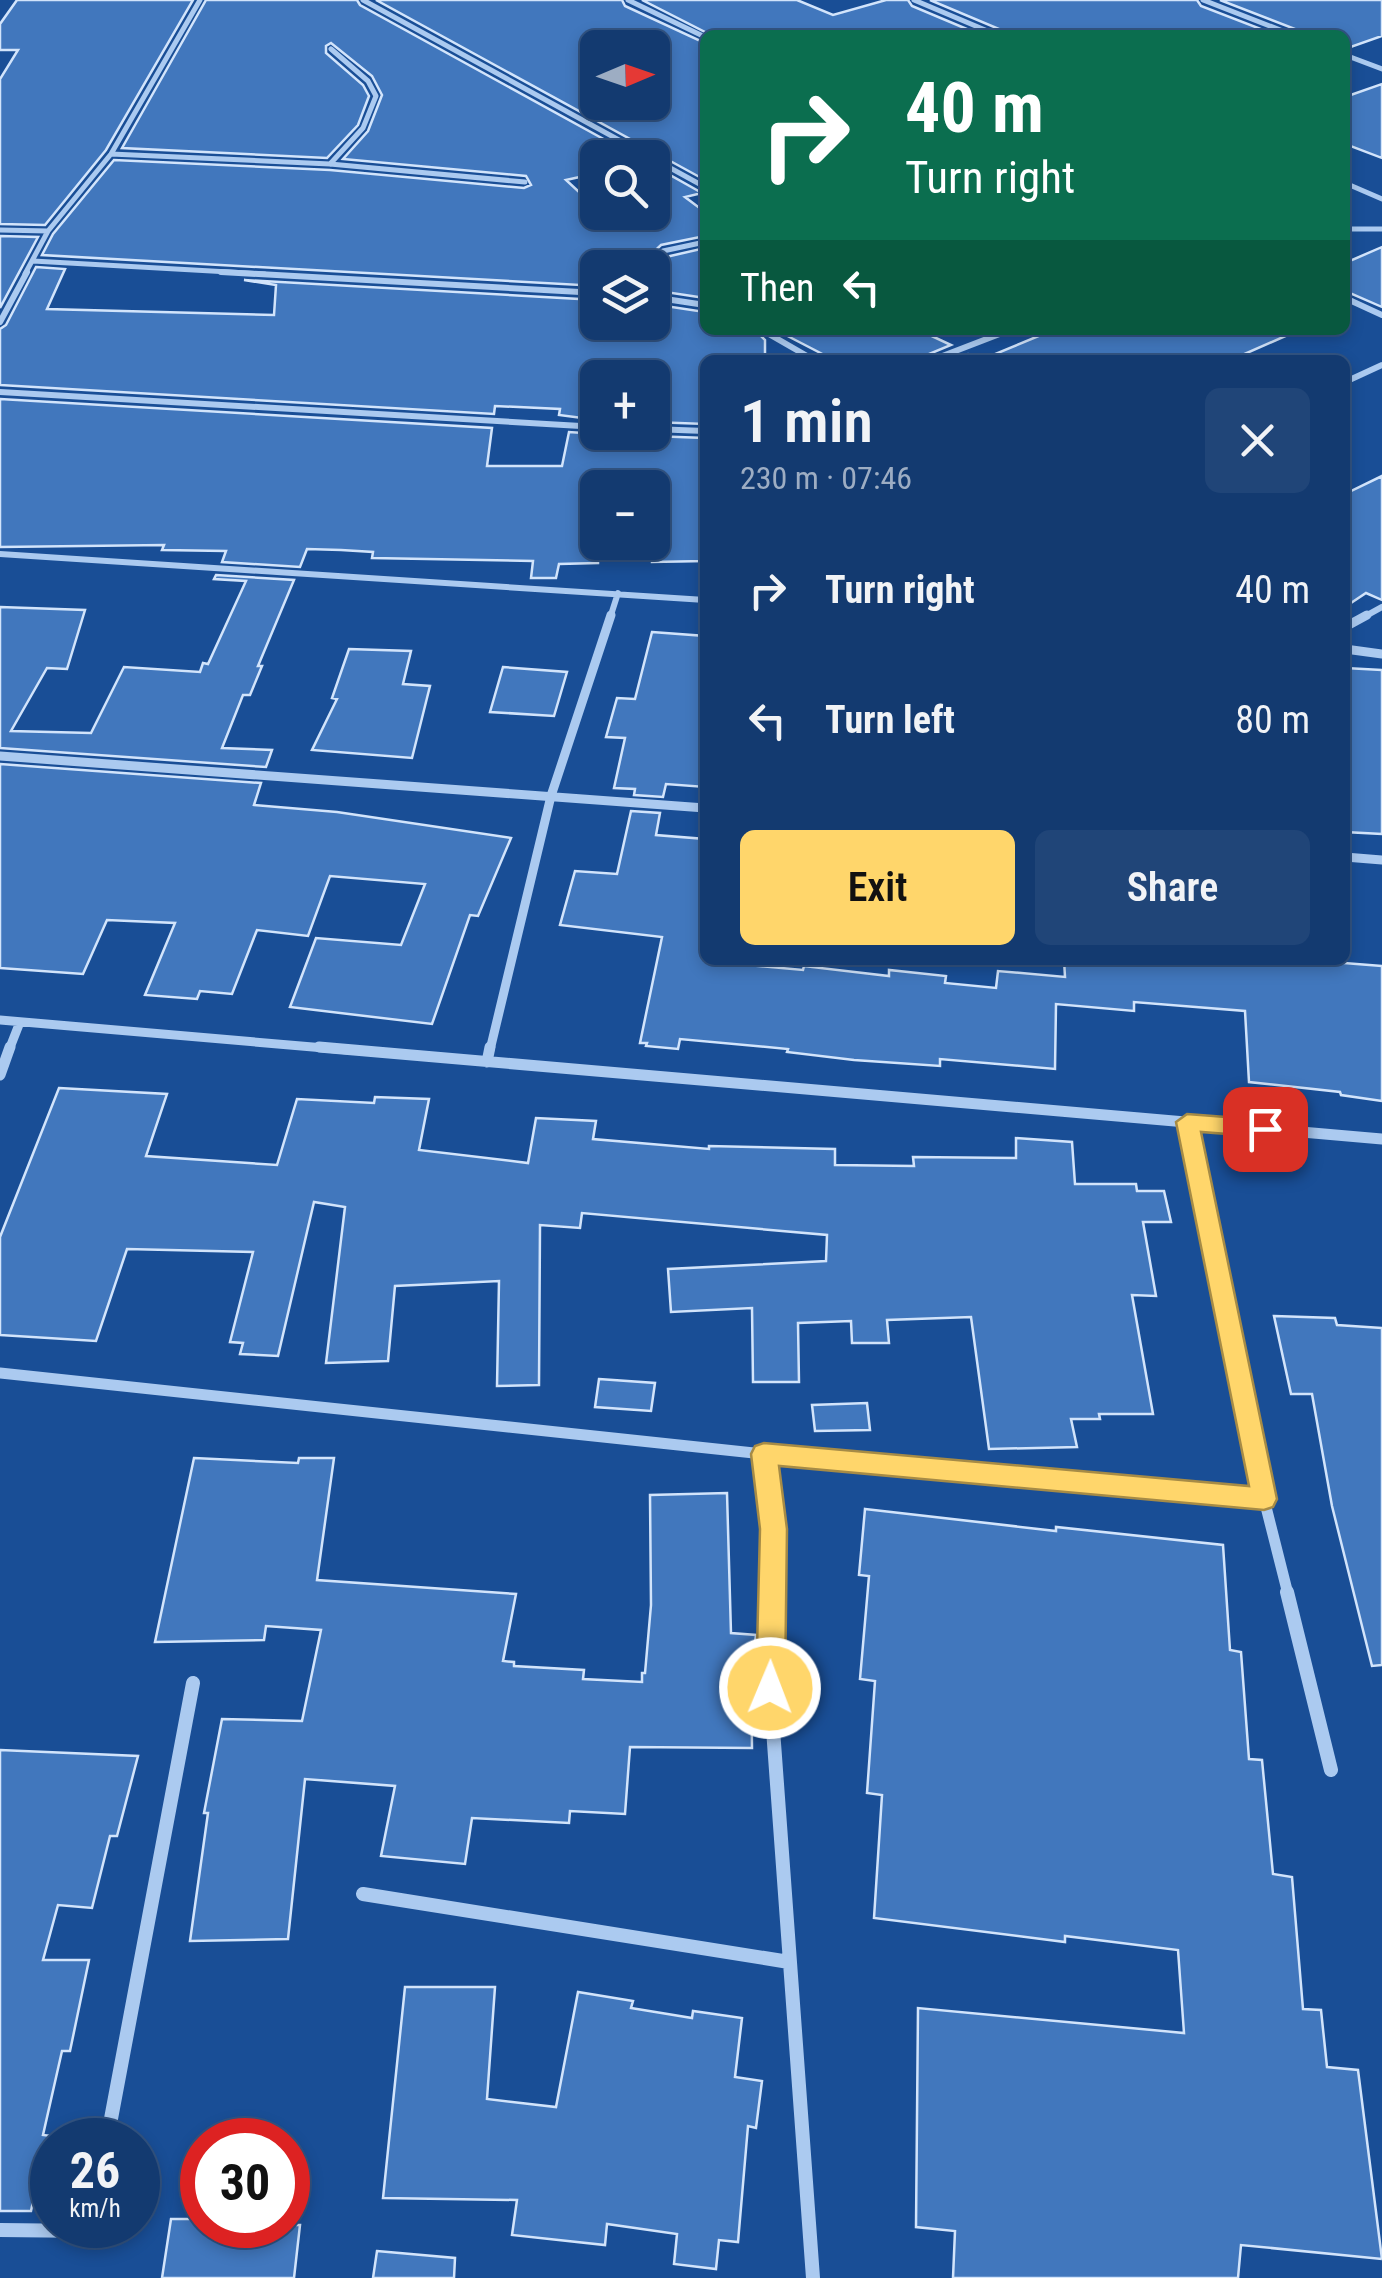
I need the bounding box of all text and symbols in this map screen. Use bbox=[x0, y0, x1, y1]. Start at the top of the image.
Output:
north arrow bbox=[580, 30, 670, 120]
map controls bbox=[580, 30, 670, 560]
text: 40 m bbox=[905, 67, 1044, 149]
icon: right bbox=[740, 70, 870, 200]
button: search bbox=[580, 140, 670, 230]
text: Turn right bbox=[905, 151, 1075, 204]
button: layers bbox=[580, 250, 670, 340]
icon: left bbox=[834, 260, 889, 315]
text: Then bbox=[740, 266, 814, 310]
button: + bbox=[580, 360, 670, 450]
text: 1 min bbox=[740, 386, 873, 457]
button: close bbox=[1205, 388, 1310, 493]
text: 230 m · 07:46 bbox=[740, 459, 912, 497]
button: − bbox=[580, 470, 670, 560]
icon: right bbox=[740, 563, 795, 618]
text: Turn right bbox=[825, 568, 975, 612]
text: 40 m bbox=[1235, 568, 1310, 612]
icon: left bbox=[740, 693, 795, 748]
text: Turn left bbox=[825, 698, 955, 742]
text: 80 m bbox=[1235, 698, 1310, 742]
button: Exit bbox=[740, 830, 1015, 945]
button: Share bbox=[1035, 830, 1310, 945]
pin bbox=[1223, 1087, 1308, 1172]
icon: arrive bbox=[1238, 1102, 1293, 1157]
position arrow bbox=[718, 1636, 822, 1740]
speed limit sign: 30 bbox=[180, 2118, 310, 2248]
text: 26 bbox=[70, 2142, 120, 2200]
text: km/h bbox=[69, 2194, 121, 2223]

